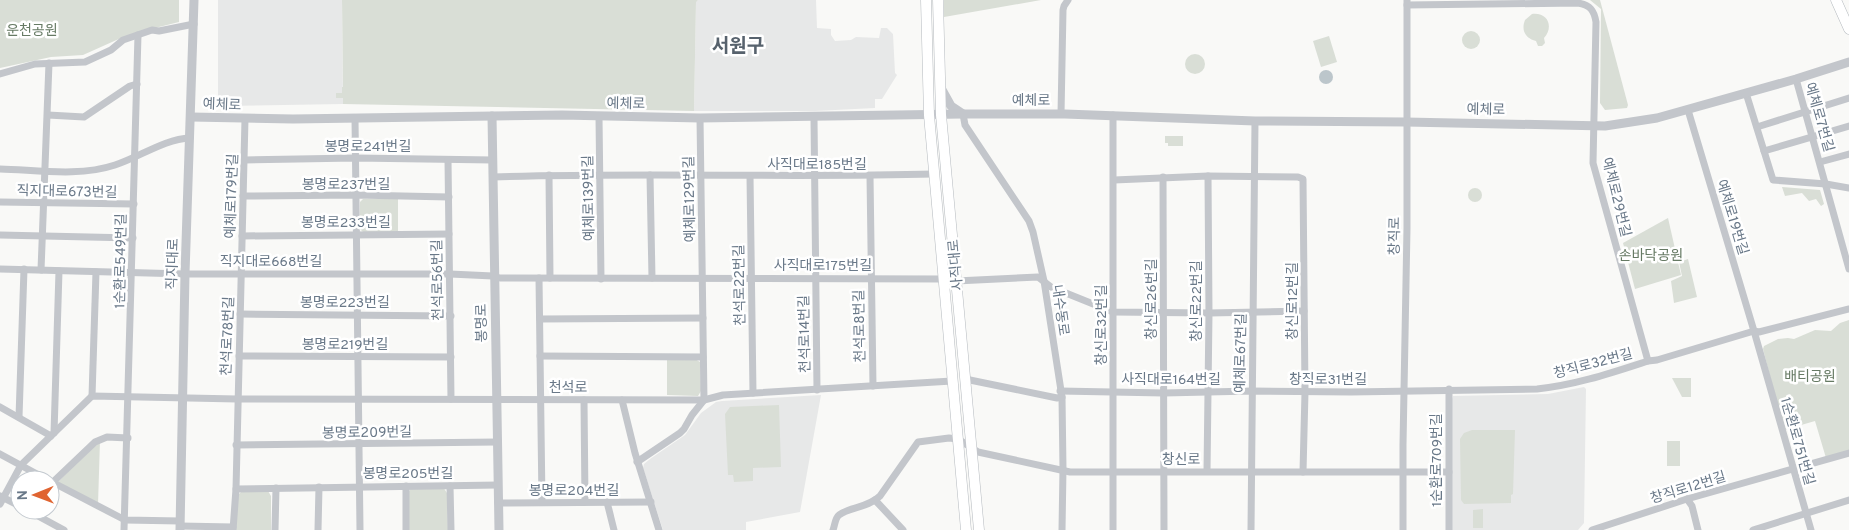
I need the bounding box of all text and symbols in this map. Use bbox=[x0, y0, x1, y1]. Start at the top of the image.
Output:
park label: 운천공원 bbox=[6, 22, 58, 40]
district label: 서원구 bbox=[712, 35, 764, 59]
street label: 예체로7번길 bbox=[1801, 81, 1837, 154]
street label: 예체로 bbox=[1012, 93, 1050, 110]
street label: 예체로 bbox=[202, 96, 242, 115]
street label: 예체로 bbox=[607, 96, 646, 113]
street label: 예체로 bbox=[1467, 102, 1506, 119]
street label: 봉명로241번길 bbox=[325, 139, 411, 156]
street label: 예체로179번길 bbox=[223, 153, 242, 239]
street label: 예체로139번길 bbox=[580, 155, 599, 241]
street label: 예체로129번길 bbox=[681, 156, 700, 242]
street label: 예체로29번길 bbox=[1597, 156, 1634, 239]
street label: 사직대로185번길 bbox=[767, 157, 867, 174]
street label: 봉명로237번길 bbox=[302, 177, 390, 194]
street label: 예체로19번길 bbox=[1712, 178, 1751, 257]
street label: 직지대로673번길 bbox=[16, 183, 118, 202]
street label: 1순환로549번길 bbox=[111, 213, 131, 309]
street label: 봉명로233번길 bbox=[301, 215, 391, 232]
street label: 창직로 bbox=[1387, 216, 1404, 255]
street label: 직지대로 bbox=[164, 238, 183, 290]
street label: 사직대로 bbox=[946, 238, 967, 291]
street label: 천석로56번길 bbox=[428, 239, 448, 321]
street label: 천석로22번길 bbox=[730, 244, 750, 326]
park label: 손바닥공원 bbox=[1619, 248, 1683, 265]
street label: 직지대로668번길 bbox=[220, 254, 322, 271]
street label: 사직대로175번길 bbox=[774, 258, 872, 275]
street label: 창신로26번길 bbox=[1144, 258, 1161, 340]
street label: 창신로22번길 bbox=[1189, 260, 1206, 342]
street label: 창신로12번길 bbox=[1285, 262, 1302, 340]
street label: 내수동로 bbox=[1048, 284, 1072, 337]
street label: 창신로32번길 bbox=[1094, 284, 1111, 366]
street label: 천석로8번길 bbox=[850, 289, 870, 363]
street label: 봉명로223번길 bbox=[300, 295, 390, 312]
street label: 천석로14번길 bbox=[795, 295, 815, 373]
street label: 천석로78번길 bbox=[218, 296, 238, 376]
street label: 봉명로 bbox=[474, 303, 491, 342]
street label: 예체로67번길 bbox=[1232, 313, 1251, 393]
street label: 봉명로219번길 bbox=[302, 337, 388, 354]
street label: 창직로32번길 bbox=[1552, 346, 1635, 383]
park label: 배티공원 bbox=[1784, 369, 1836, 386]
street label: 사직대로164번길 bbox=[1121, 372, 1221, 389]
street label: 창직로31번길 bbox=[1289, 372, 1367, 389]
street label: 천석로 bbox=[549, 379, 587, 397]
street label: 1순환로751번길 bbox=[1776, 395, 1818, 487]
street label: 1순환로709번길 bbox=[1428, 413, 1446, 507]
street label: 봉명로209번길 bbox=[322, 424, 412, 443]
street label: 창신로 bbox=[1162, 452, 1200, 469]
street label: 봉명로205번길 bbox=[363, 466, 453, 483]
street label: 창직로12번길 bbox=[1649, 469, 1728, 508]
north arrow bbox=[10, 470, 60, 520]
street label: 봉명로204번길 bbox=[529, 483, 619, 500]
text: N bbox=[15, 490, 32, 500]

